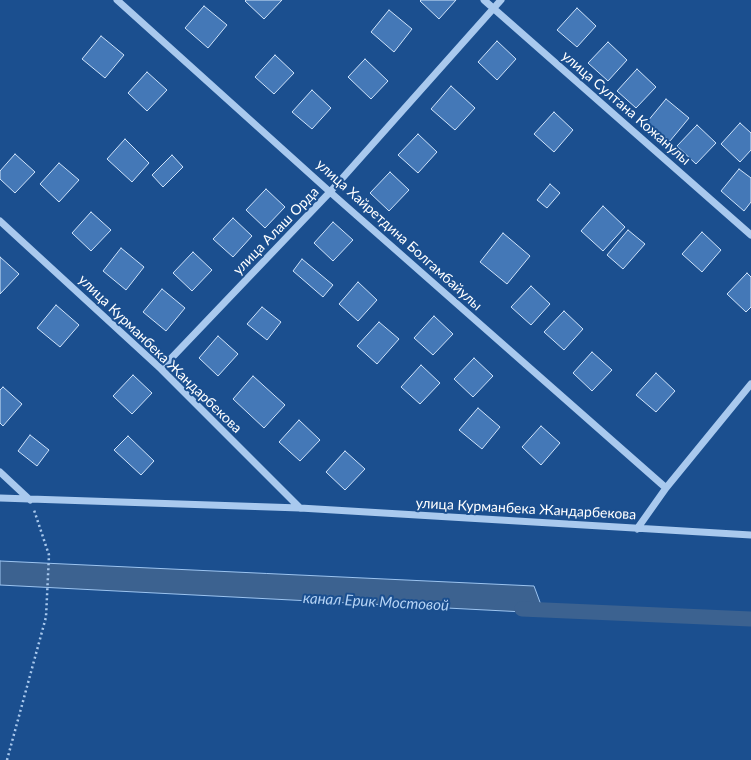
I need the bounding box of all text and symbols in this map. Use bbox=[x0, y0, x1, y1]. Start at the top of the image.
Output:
street label: улица Султана Кожанулы bbox=[558, 47, 694, 169]
street label: улица Хайретдина Болгамбайулы bbox=[313, 156, 485, 314]
street label: улица Алаш Орда bbox=[230, 183, 322, 279]
street label: улица Курманбека Жандарбекова bbox=[75, 271, 245, 437]
street label: улица Курманбека Жандарбекова bbox=[415, 495, 637, 523]
water label: канал Ерик Мостовой bbox=[303, 589, 449, 615]

